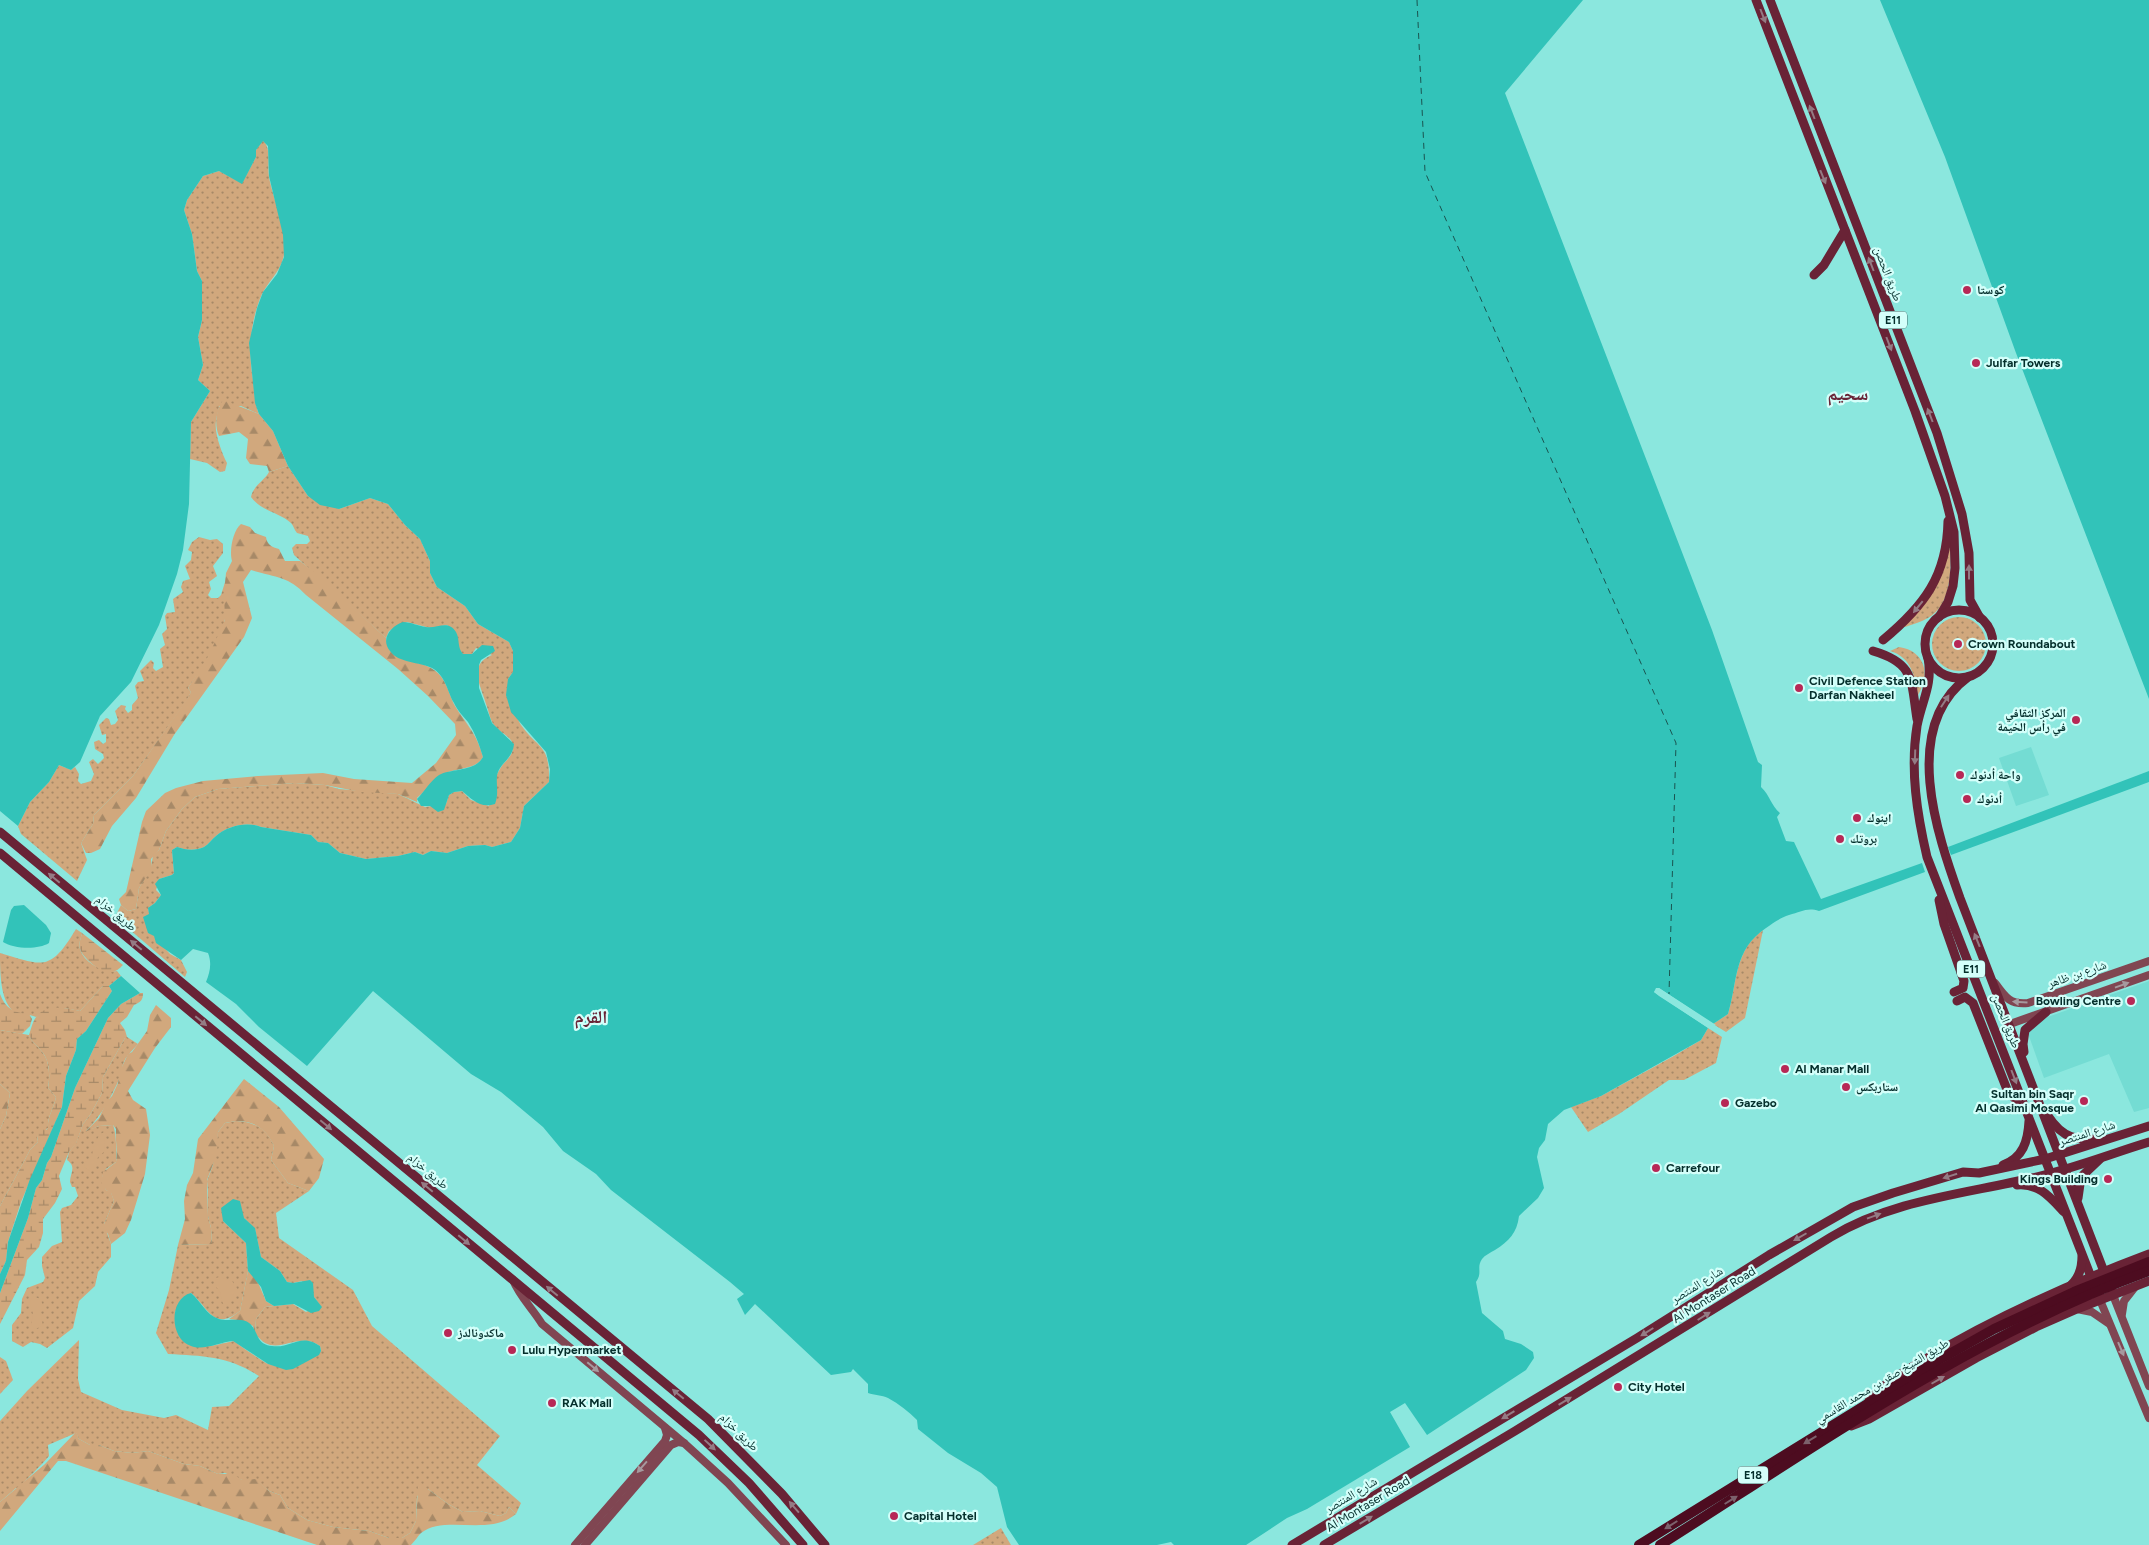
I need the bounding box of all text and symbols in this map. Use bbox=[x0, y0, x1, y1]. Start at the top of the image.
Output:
one-way arrow bbox=[1760, 9, 1767, 24]
one-way arrow bbox=[1808, 105, 1815, 120]
one-way arrow bbox=[1819, 170, 1827, 185]
street label: طريق الحصن bbox=[1871, 245, 1905, 303]
one-way arrow bbox=[1867, 256, 1875, 271]
place label: كوستا bbox=[1977, 283, 2005, 297]
marker: كوستا bbox=[1961, 284, 1973, 296]
road number: E11 bbox=[1879, 312, 1907, 328]
one-way arrow bbox=[1885, 337, 1893, 352]
place label: Julfar Towers bbox=[1986, 356, 2061, 370]
marker: Julfar Towers bbox=[1970, 357, 1982, 369]
district label: سحيم bbox=[1828, 383, 1868, 406]
one-way arrow bbox=[1926, 407, 1934, 422]
one-way arrow bbox=[1965, 564, 1973, 580]
one-way arrow bbox=[1912, 600, 1923, 613]
place label: Crown Roundabout bbox=[1968, 637, 2075, 651]
marker: Crown Roundabout bbox=[1952, 638, 1964, 650]
place label: Civil Defence Station Darfan Nakheel bbox=[1809, 674, 1926, 702]
marker: Civil Defence Station Darfan Nakheel bbox=[1793, 682, 1805, 694]
one-way arrow bbox=[1940, 694, 1950, 707]
place label: المركز الثقافي في رأس الخيمة bbox=[1997, 706, 2066, 737]
marker: المركز الثقافي في رأس الخيمة bbox=[2070, 714, 2082, 726]
one-way arrow bbox=[1910, 749, 1918, 765]
place label: واحة أدنوك bbox=[1970, 768, 2021, 782]
marker: واحة أدنوك bbox=[1954, 769, 1966, 781]
place label: أدنوك bbox=[1977, 792, 2002, 806]
marker: أدنوك bbox=[1961, 793, 1973, 805]
place label: اينوك bbox=[1867, 811, 1891, 825]
marker: اينوك bbox=[1851, 812, 1863, 824]
place label: بروتك bbox=[1850, 832, 1877, 846]
marker: بروتك bbox=[1834, 833, 1846, 845]
one-way arrow bbox=[48, 872, 61, 883]
street label: طريق خزام bbox=[92, 892, 139, 935]
one-way arrow bbox=[1973, 933, 1981, 948]
one-way arrow bbox=[130, 940, 143, 951]
street label: شارع بن ظاهر bbox=[2045, 957, 2109, 992]
road number: E11 bbox=[1957, 961, 1985, 978]
one-way arrow bbox=[2115, 981, 2130, 989]
street label: طريق الحصن bbox=[1989, 992, 2023, 1050]
place label: Bowling Centre bbox=[2036, 994, 2121, 1008]
marker: Bowling Centre bbox=[2125, 995, 2137, 1007]
one-way arrow bbox=[2012, 998, 2028, 1006]
district label: القرم bbox=[575, 1006, 607, 1029]
one-way arrow bbox=[195, 1015, 207, 1026]
place label: Al Manar Mall bbox=[1795, 1062, 1869, 1076]
marker: Al Manar Mall bbox=[1779, 1063, 1791, 1075]
one-way arrow bbox=[2011, 1069, 2018, 1084]
place label: ستاربكس bbox=[1856, 1080, 1898, 1095]
marker: ستاربكس bbox=[1840, 1081, 1852, 1093]
place label: Sultan bin Saqr Al Qasimi Mosque bbox=[1975, 1087, 2074, 1115]
marker: Sultan bin Saqr Al Qasimi Mosque bbox=[2078, 1095, 2090, 1107]
place label: Gazebo bbox=[1735, 1096, 1777, 1110]
marker: Gazebo bbox=[1719, 1097, 1731, 1109]
street label: شارع المنتصر bbox=[2056, 1117, 2117, 1150]
one-way arrow bbox=[320, 1119, 332, 1130]
street label: طريق خزام bbox=[404, 1150, 451, 1193]
place label: Carrefour bbox=[1666, 1161, 1720, 1175]
marker: Carrefour bbox=[1650, 1162, 1662, 1174]
one-way arrow bbox=[1942, 1172, 1957, 1180]
place label: Kings Building bbox=[2020, 1172, 2098, 1186]
marker: Kings Building bbox=[2102, 1173, 2114, 1185]
one-way arrow bbox=[421, 1182, 433, 1193]
one-way arrow bbox=[1867, 1212, 1882, 1220]
one-way arrow bbox=[1793, 1232, 1807, 1241]
one-way arrow bbox=[458, 1234, 471, 1245]
street label: شارع المنتصر bbox=[1668, 1264, 1726, 1308]
street label: Al Montaser Road bbox=[1670, 1264, 1758, 1326]
one-way arrow bbox=[546, 1285, 559, 1296]
one-way arrow bbox=[1697, 1311, 1710, 1320]
place label: ماكدونالدز bbox=[457, 1326, 504, 1340]
marker: ماكدونالدز bbox=[442, 1327, 454, 1339]
one-way arrow bbox=[1641, 1327, 1654, 1337]
street label: طريق الشيخ صقر بن محمد القاسمي bbox=[1813, 1336, 1953, 1429]
one-way arrow bbox=[2117, 1342, 2125, 1357]
place label: Lulu Hypermarket bbox=[522, 1343, 621, 1357]
marker: Lulu Hypermarket bbox=[506, 1344, 518, 1356]
one-way arrow bbox=[586, 1361, 598, 1373]
one-way arrow bbox=[1931, 1376, 1945, 1385]
place label: City Hotel bbox=[1628, 1380, 1685, 1394]
marker: City Hotel bbox=[1612, 1381, 1624, 1393]
one-way arrow bbox=[671, 1389, 684, 1400]
place label: RAK Mall bbox=[562, 1396, 612, 1410]
one-way arrow bbox=[1559, 1396, 1572, 1405]
marker: RAK Mall bbox=[546, 1397, 558, 1409]
street label: طريق خزام bbox=[716, 1410, 761, 1455]
one-way arrow bbox=[1501, 1411, 1514, 1420]
one-way arrow bbox=[1803, 1435, 1816, 1444]
one-way arrow bbox=[704, 1439, 716, 1451]
one-way arrow bbox=[637, 1460, 648, 1473]
road number: E18 bbox=[1738, 1466, 1768, 1484]
street label: شارع المنتصر bbox=[1322, 1474, 1380, 1517]
street label: Al Montaser Road bbox=[1324, 1474, 1412, 1534]
one-way arrow bbox=[1725, 1496, 1738, 1505]
one-way arrow bbox=[788, 1502, 800, 1514]
place label: Capital Hotel bbox=[904, 1509, 977, 1523]
marker: Capital Hotel bbox=[888, 1510, 900, 1522]
one-way arrow bbox=[1359, 1516, 1372, 1525]
one-way arrow bbox=[1665, 1520, 1678, 1530]

